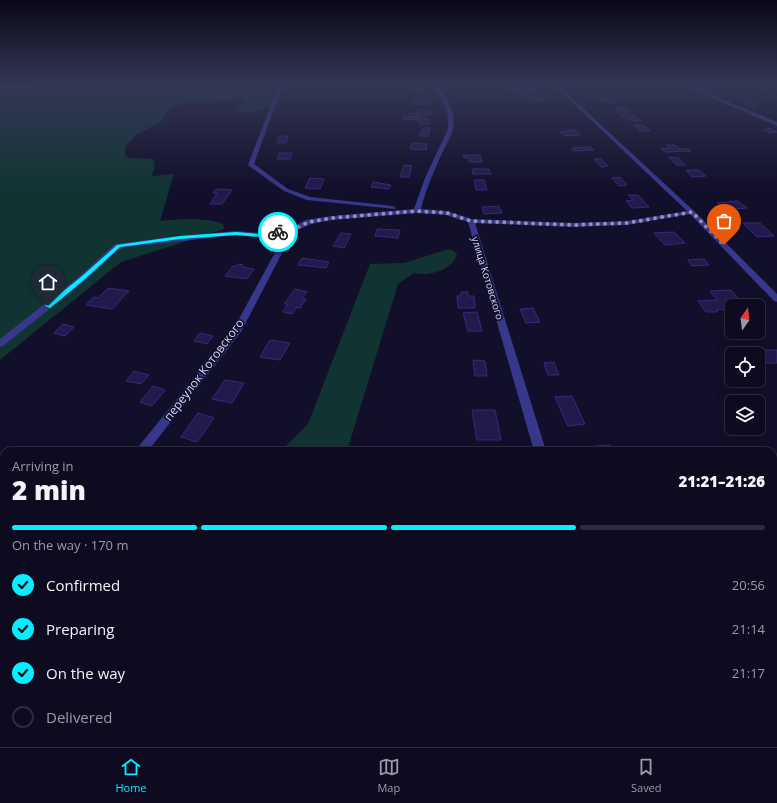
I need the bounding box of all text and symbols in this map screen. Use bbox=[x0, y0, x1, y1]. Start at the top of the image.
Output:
pin bbox=[707, 204, 741, 245]
icon: bag bbox=[713, 210, 735, 232]
courier bbox=[258, 212, 298, 252]
icon: bike bbox=[267, 221, 289, 243]
street label: улица Котовского bbox=[469, 235, 507, 321]
pin bbox=[31, 265, 65, 306]
icon: home bbox=[37, 271, 59, 293]
north arrow bbox=[725, 299, 765, 339]
map controls bbox=[725, 299, 765, 435]
street label: переулок Котовского bbox=[160, 315, 248, 424]
button: locate bbox=[725, 347, 765, 387]
button: layers bbox=[725, 395, 765, 435]
text: Arriving in bbox=[12, 457, 74, 475]
text: 21:21–21:26 bbox=[679, 471, 765, 491]
text: 2 min bbox=[12, 472, 86, 508]
text: On the way · 170 m bbox=[12, 536, 128, 554]
icon: check bbox=[12, 574, 34, 596]
text: Confirmed bbox=[46, 575, 120, 595]
text: 20:56 bbox=[732, 576, 765, 594]
icon: check bbox=[12, 618, 34, 640]
text: Preparing bbox=[46, 619, 114, 639]
text: 21:14 bbox=[732, 620, 765, 638]
icon: check bbox=[12, 662, 34, 684]
text: On the way bbox=[46, 663, 125, 683]
text: 21:17 bbox=[732, 664, 765, 682]
text: Delivered bbox=[46, 707, 113, 727]
tab: Home bbox=[115, 756, 147, 795]
tab: Map bbox=[377, 756, 400, 795]
tab: Saved bbox=[631, 756, 662, 795]

